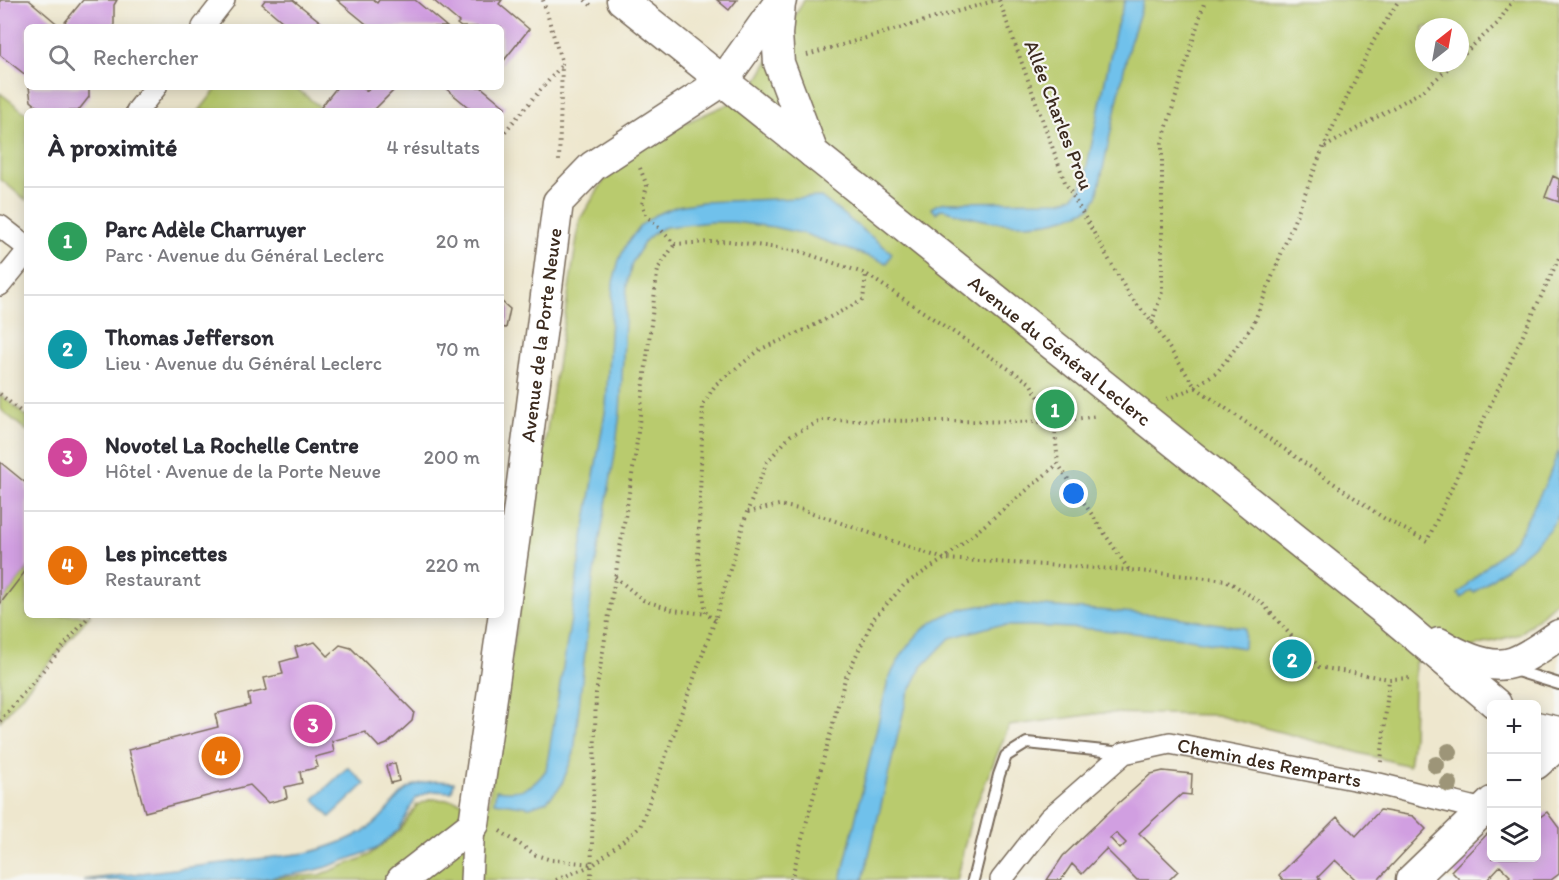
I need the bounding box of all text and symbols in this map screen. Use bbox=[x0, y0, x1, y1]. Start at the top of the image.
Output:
north arrow bbox=[1415, 18, 1469, 72]
search box bbox=[24, 24, 504, 90]
street label: Allée Charles Prou bbox=[1019, 37, 1099, 193]
icon: search bbox=[45, 41, 78, 74]
text: Rechercher bbox=[93, 44, 198, 71]
text: À proximité bbox=[48, 131, 177, 163]
text: 4 résultats bbox=[387, 135, 480, 159]
text: Parc Adèle Charruyer bbox=[105, 216, 306, 243]
street label: Avenue de la Porte Neuve bbox=[515, 226, 567, 443]
text: 1 bbox=[63, 229, 72, 253]
text: 20 m bbox=[436, 229, 480, 253]
text: Parc · Avenue du Général Leclerc bbox=[105, 243, 384, 267]
street label: Avenue du Général Leclerc bbox=[964, 270, 1156, 431]
text: Thomas Jefferson bbox=[105, 324, 274, 351]
text: 2 bbox=[62, 337, 73, 361]
text: 70 m bbox=[436, 337, 480, 361]
text: Lieu · Avenue du Général Leclerc bbox=[105, 351, 382, 375]
pin: 1 bbox=[1036, 386, 1074, 432]
text: Novotel La Rochelle Centre bbox=[105, 432, 359, 459]
text: 3 bbox=[62, 445, 73, 469]
text: 200 m bbox=[424, 445, 480, 469]
text: Hôtel · Avenue de la Porte Neuve bbox=[105, 459, 381, 483]
your location bbox=[1059, 479, 1088, 508]
text: Les pincettes bbox=[105, 540, 227, 567]
text: 4 bbox=[61, 553, 74, 577]
text: 220 m bbox=[425, 553, 480, 577]
text: Restaurant bbox=[105, 567, 201, 591]
pin: 2 bbox=[1272, 636, 1312, 682]
map controls bbox=[1487, 700, 1541, 862]
button: + bbox=[1487, 700, 1541, 754]
pin: 3 bbox=[294, 702, 332, 746]
street label: Chemin des Remparts bbox=[1175, 733, 1364, 792]
pin: 4 bbox=[202, 734, 240, 778]
button: − bbox=[1487, 754, 1541, 808]
button: layers bbox=[1487, 808, 1541, 862]

